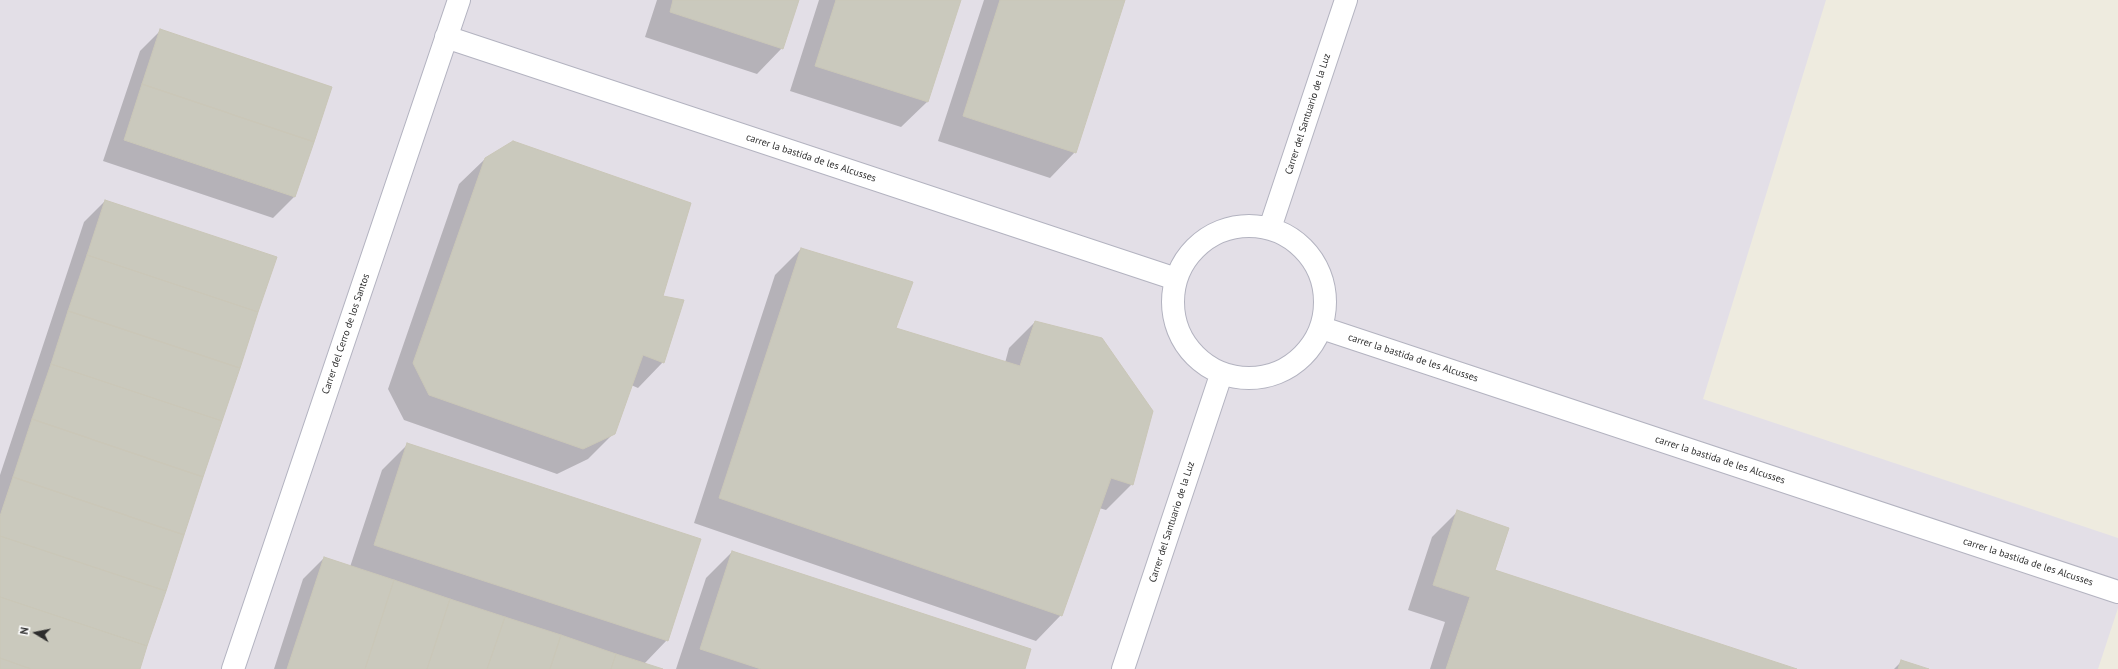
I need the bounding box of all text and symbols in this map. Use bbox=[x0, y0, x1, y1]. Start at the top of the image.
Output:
street label: Carrer del Santuario de la Luz bbox=[1283, 52, 1333, 176]
street label: carrer la bastida de les Alcusses bbox=[744, 131, 878, 185]
street label: Carrer del Cerro de los Santos bbox=[320, 272, 372, 396]
street label: carrer la bastida de les Alcusses bbox=[1346, 331, 1480, 385]
street label: carrer la bastida de les Alcusses bbox=[1653, 433, 1787, 487]
street label: Carrer del Santuario de la Luz bbox=[1147, 460, 1197, 584]
street label: carrer la bastida de les Alcusses bbox=[1961, 535, 2095, 589]
north arrow bbox=[16, 613, 56, 653]
text: N bbox=[17, 626, 32, 636]

